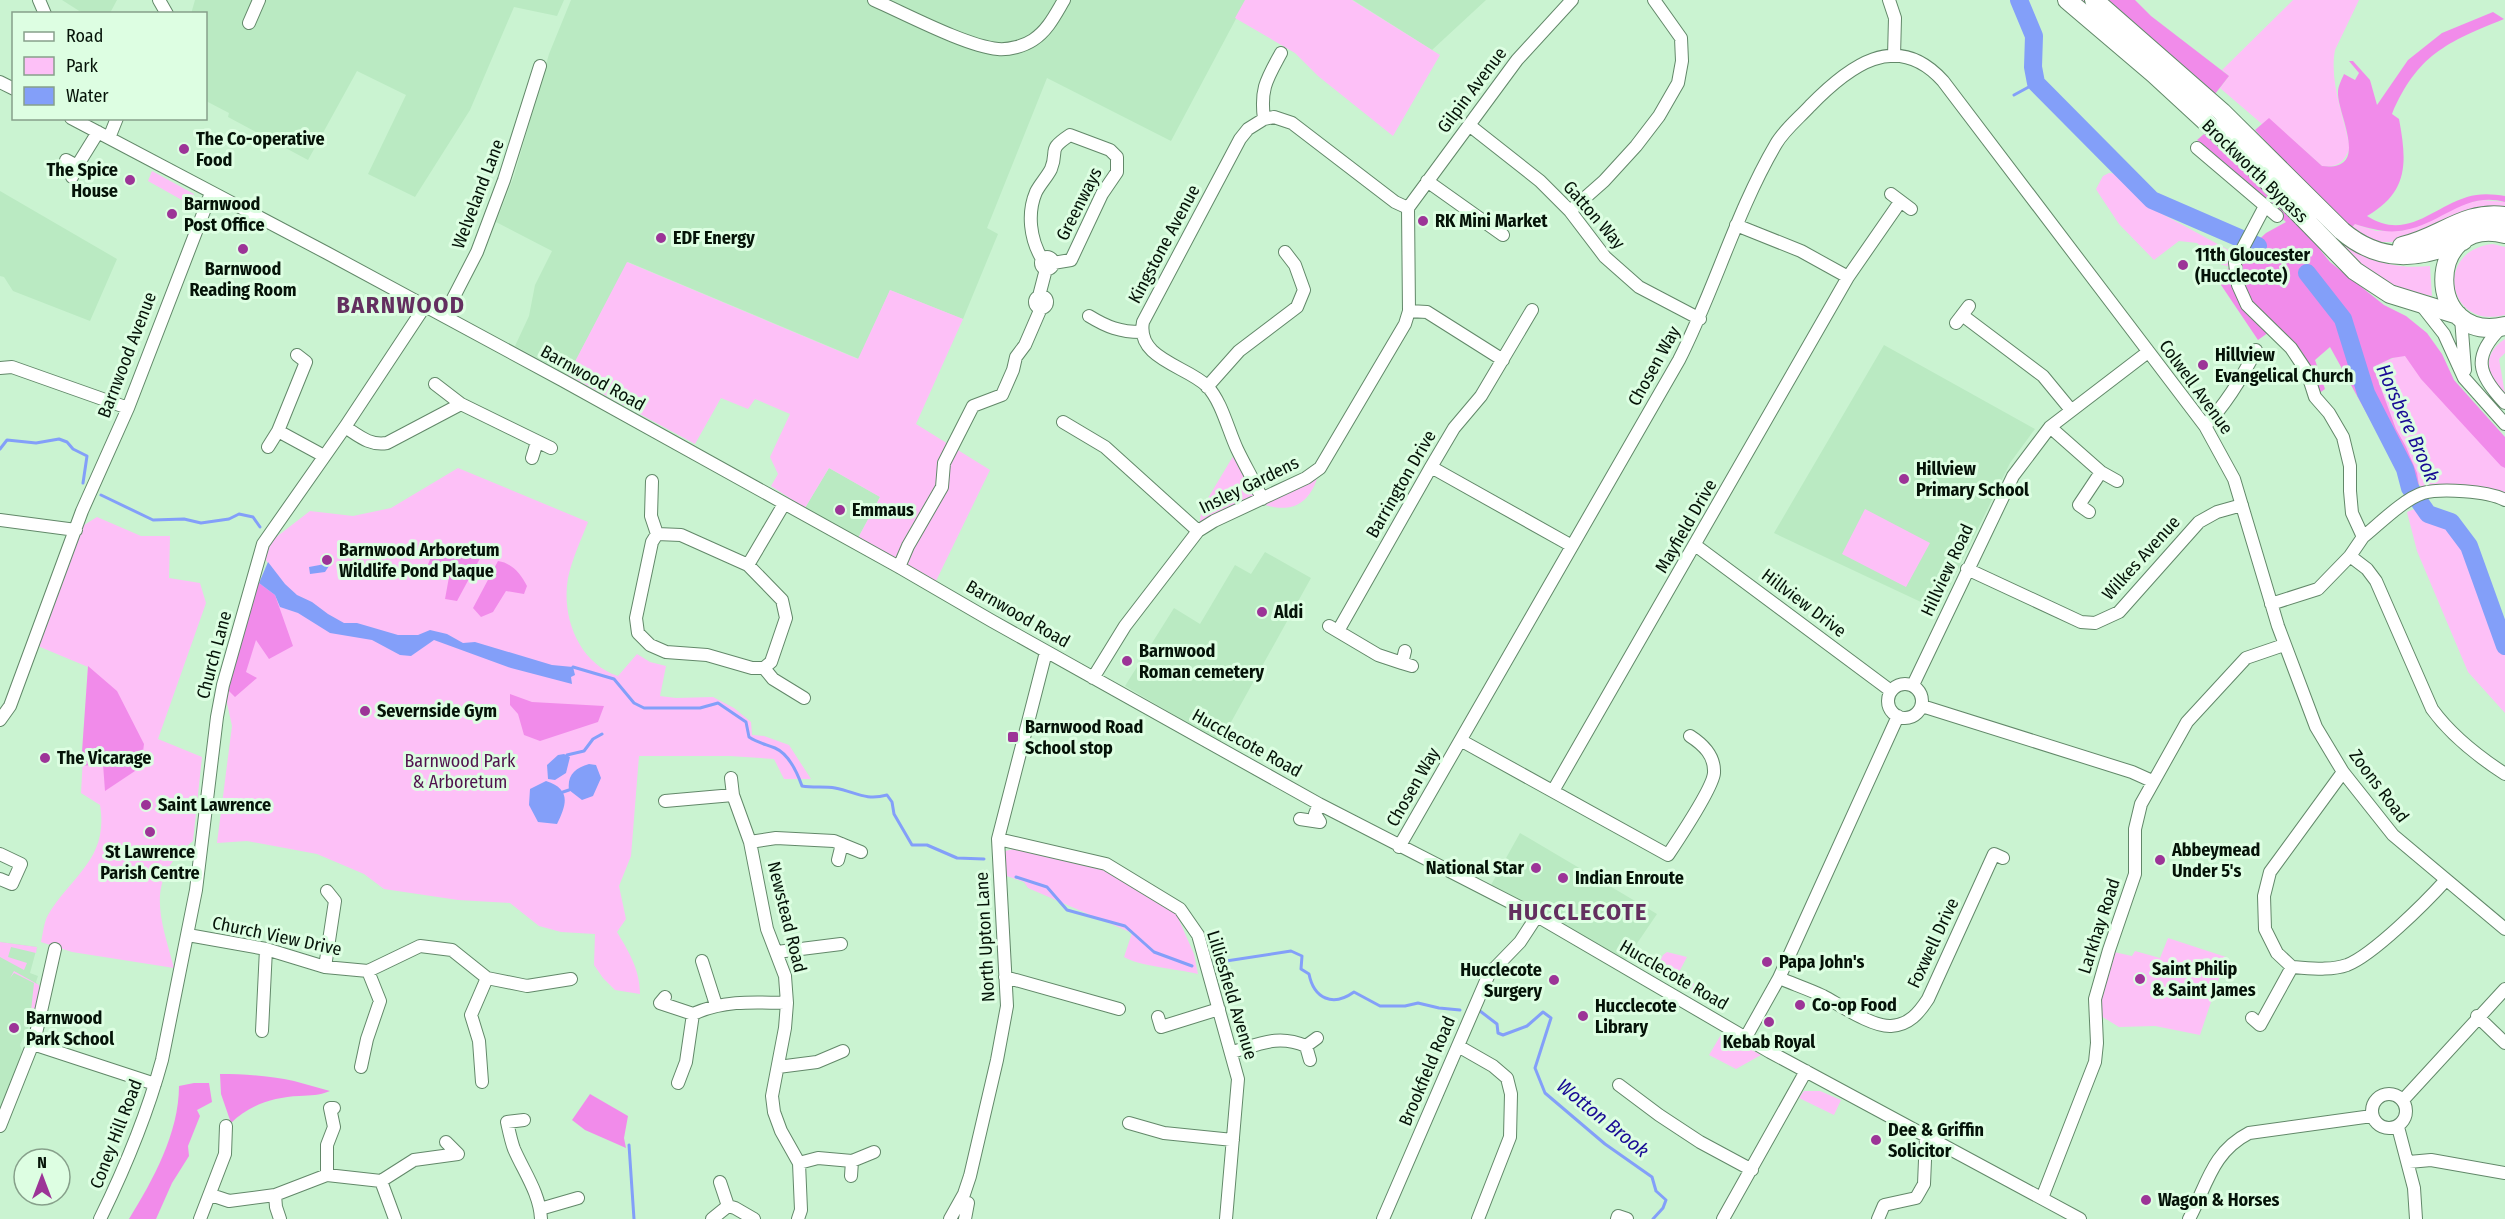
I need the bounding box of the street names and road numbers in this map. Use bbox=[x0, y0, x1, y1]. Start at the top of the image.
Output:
street label: Gilpin Avenue bbox=[1433, 43, 1511, 137]
street label: Brockworth Bypass bbox=[2197, 115, 2313, 228]
street label: Welveland Lane bbox=[447, 136, 509, 252]
street label: Greenways bbox=[1051, 164, 1107, 244]
street label: Gatton Way bbox=[1558, 176, 1630, 254]
street label: Kingstone Avenue bbox=[1123, 181, 1205, 307]
street label: Barnwood Avenue bbox=[93, 289, 161, 421]
street label: Chosen Way bbox=[1623, 322, 1685, 410]
street label: Colwell Avenue bbox=[2154, 335, 2238, 439]
street label: Barnwood Road bbox=[537, 340, 649, 416]
street label: Barrington Drive bbox=[1361, 426, 1441, 542]
street label: Insley Gardens bbox=[1196, 451, 1303, 519]
street label: Mayfield Drive bbox=[1650, 475, 1722, 577]
street label: Wilkes Avenue bbox=[2097, 511, 2185, 605]
street label: Hillview Road bbox=[1916, 520, 1978, 620]
street label: Hillview Drive bbox=[1757, 564, 1851, 642]
street label: Barnwood Road bbox=[962, 575, 1074, 653]
street label: Church Lane bbox=[192, 609, 236, 701]
street label: Hucclecote Road bbox=[1188, 704, 1306, 782]
street label: Chosen Way bbox=[1382, 744, 1444, 830]
street label: Zoons Road bbox=[2344, 745, 2414, 827]
street label: Newstead Road bbox=[763, 859, 811, 975]
street label: North Upton Lane bbox=[971, 871, 999, 1003]
street label: Larkhay Road bbox=[2073, 876, 2125, 976]
street label: Foxwell Drive bbox=[1903, 894, 1964, 992]
street label: Church View Drive bbox=[210, 912, 344, 960]
street label: Lilliesfield Avenue bbox=[1202, 928, 1262, 1062]
street label: Hucclecote Road bbox=[1616, 935, 1732, 1015]
street label: Brookfield Road bbox=[1394, 1013, 1460, 1129]
street label: Coney Hill Road bbox=[85, 1076, 147, 1192]

